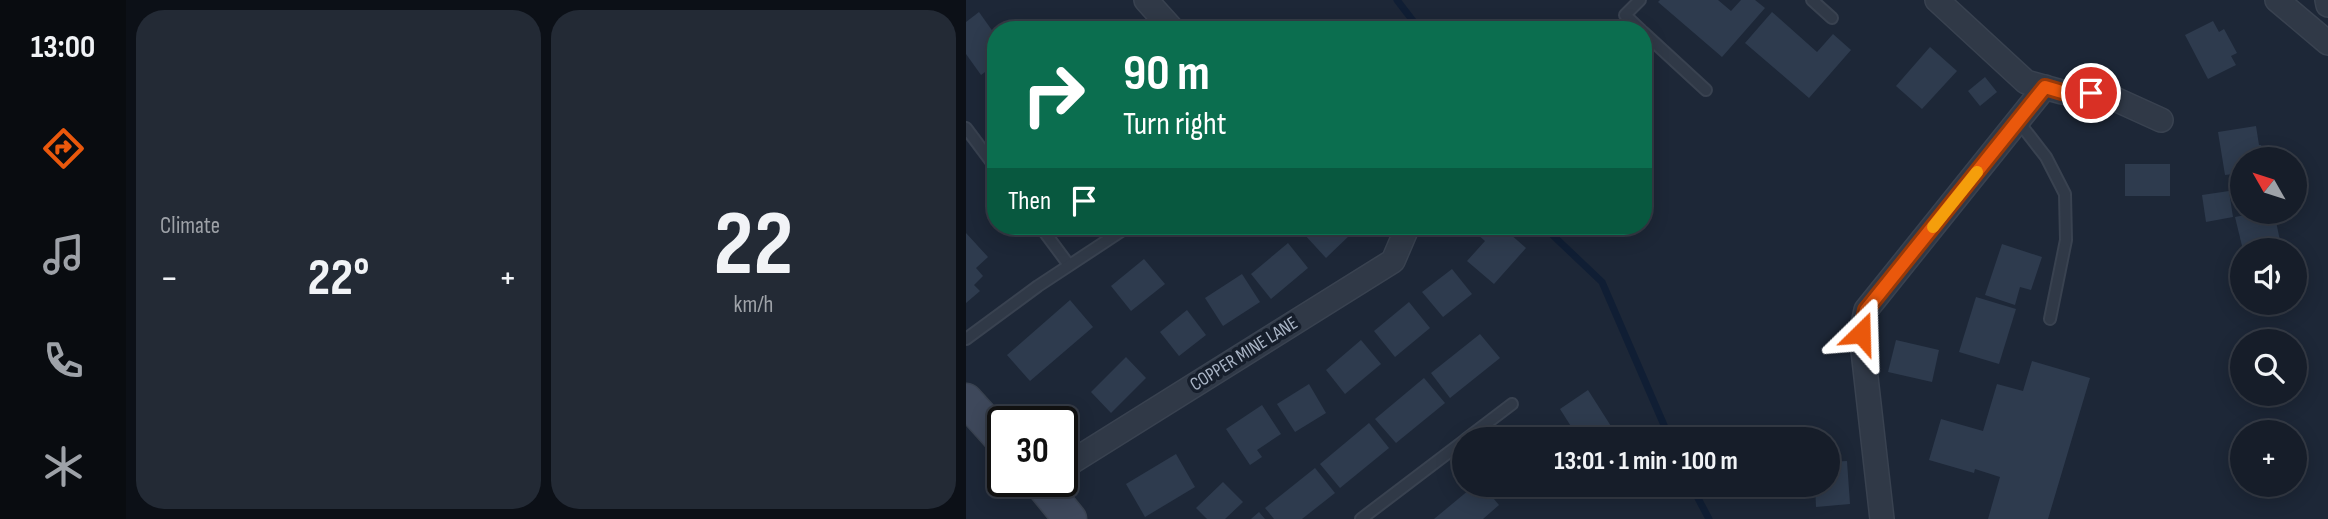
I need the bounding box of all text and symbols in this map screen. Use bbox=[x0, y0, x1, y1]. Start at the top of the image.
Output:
text: 13:00 bbox=[31, 28, 95, 67]
text: 90 m bbox=[1123, 45, 1210, 104]
icon: right bbox=[1008, 49, 1099, 140]
pin bbox=[2061, 63, 2121, 123]
icon: arrive bbox=[2072, 74, 2110, 112]
text: Turn right bbox=[1123, 105, 1227, 144]
icon: directions bbox=[39, 124, 88, 173]
north arrow bbox=[2230, 147, 2306, 224]
map controls bbox=[2230, 147, 2307, 497]
icon: arrive bbox=[1065, 182, 1103, 220]
text: Then bbox=[1008, 186, 1051, 217]
text: 22 bbox=[714, 191, 793, 300]
text: Climate bbox=[160, 212, 220, 240]
icon: music bbox=[39, 230, 88, 279]
button: sound bbox=[2230, 238, 2307, 315]
text: 22° bbox=[307, 247, 370, 310]
text: − bbox=[160, 256, 179, 301]
text: + bbox=[498, 256, 517, 301]
text: km/h bbox=[734, 291, 773, 319]
position arrow bbox=[1824, 296, 1898, 370]
street label: COPPER MINE LANE bbox=[1186, 312, 1302, 396]
button: search bbox=[2230, 329, 2307, 406]
icon: phone bbox=[39, 336, 88, 385]
speed limit sign: 30 bbox=[987, 406, 1078, 497]
button: + bbox=[2230, 420, 2307, 497]
icon: climate bbox=[39, 442, 88, 491]
text: 13:01 · 1 min · 100 m bbox=[1554, 446, 1738, 477]

